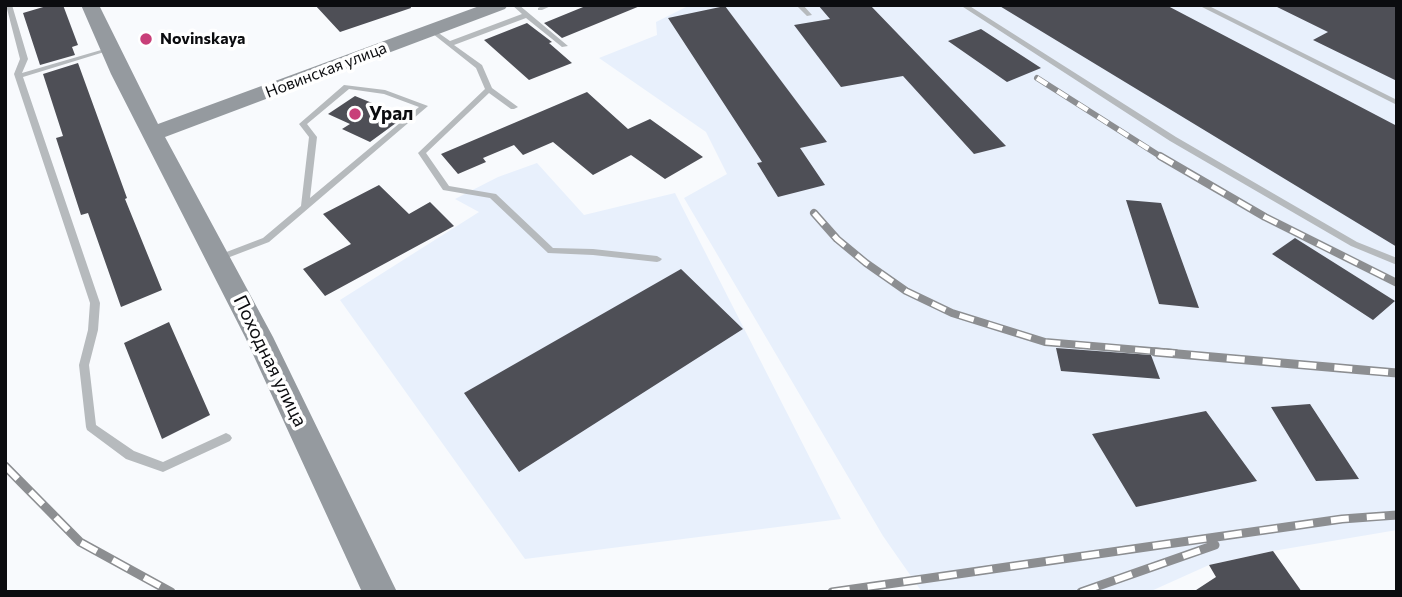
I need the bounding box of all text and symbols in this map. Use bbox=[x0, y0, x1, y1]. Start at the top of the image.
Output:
place label: Novinskaya bbox=[160, 29, 246, 49]
marker: Novinskaya bbox=[138, 31, 154, 47]
street label: Новинская улица bbox=[263, 38, 389, 102]
place label: Урал bbox=[369, 103, 413, 125]
marker: Урал bbox=[347, 106, 363, 122]
street label: Походная улица bbox=[228, 292, 312, 430]

